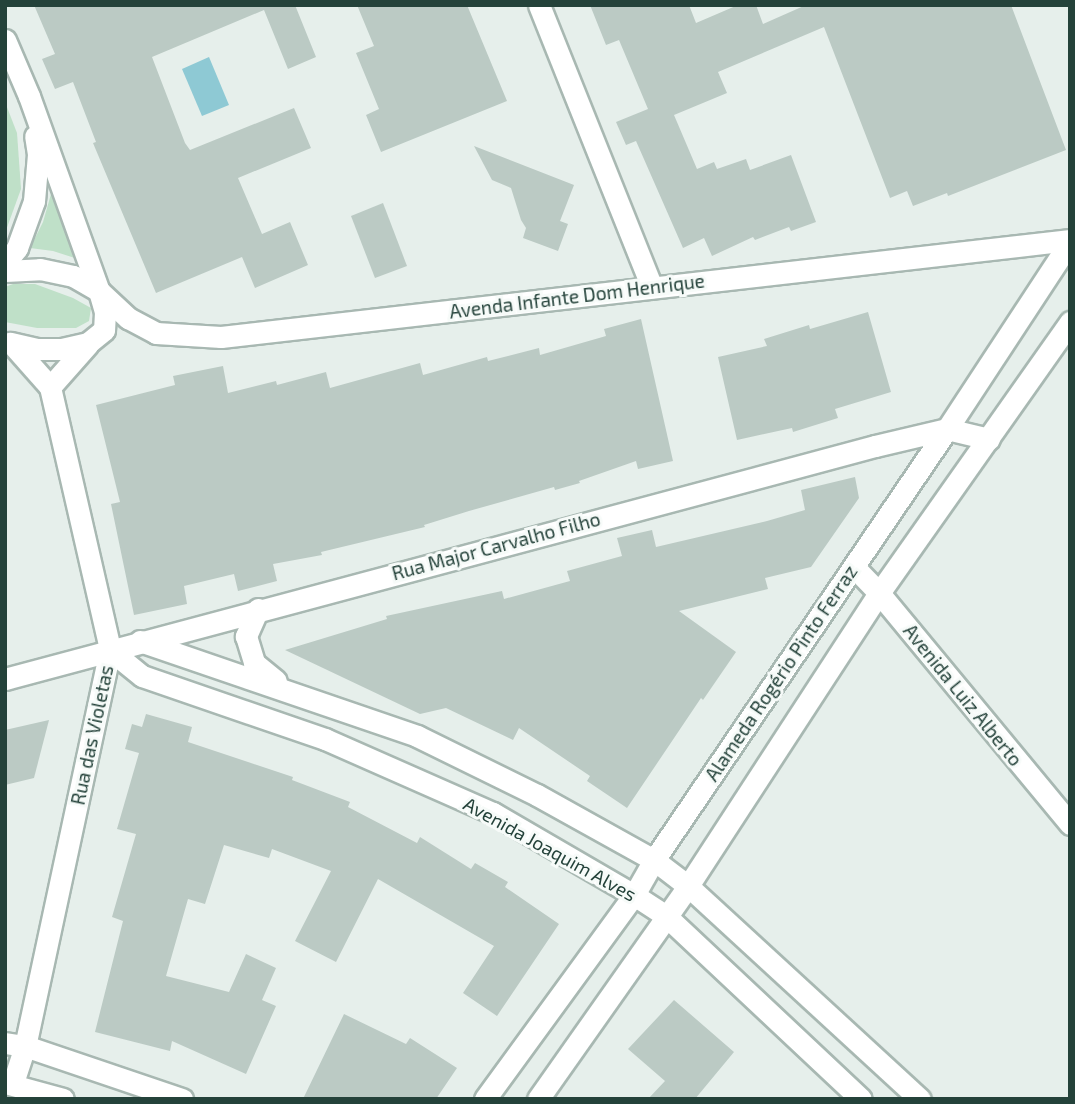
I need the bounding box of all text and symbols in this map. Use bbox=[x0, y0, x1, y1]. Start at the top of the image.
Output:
street label: Avenda Infante Dom Henrique bbox=[448, 269, 706, 323]
street label: Rua Major Carvalho Filho bbox=[389, 507, 603, 585]
street label: Alameda Rogério Pinto Ferraz bbox=[700, 561, 862, 785]
street label: Avenida Luiz Alberto bbox=[899, 619, 1027, 771]
street label: Rua das Violetas bbox=[66, 663, 118, 807]
street label: Avenida Joaquim Alves bbox=[459, 792, 641, 906]

